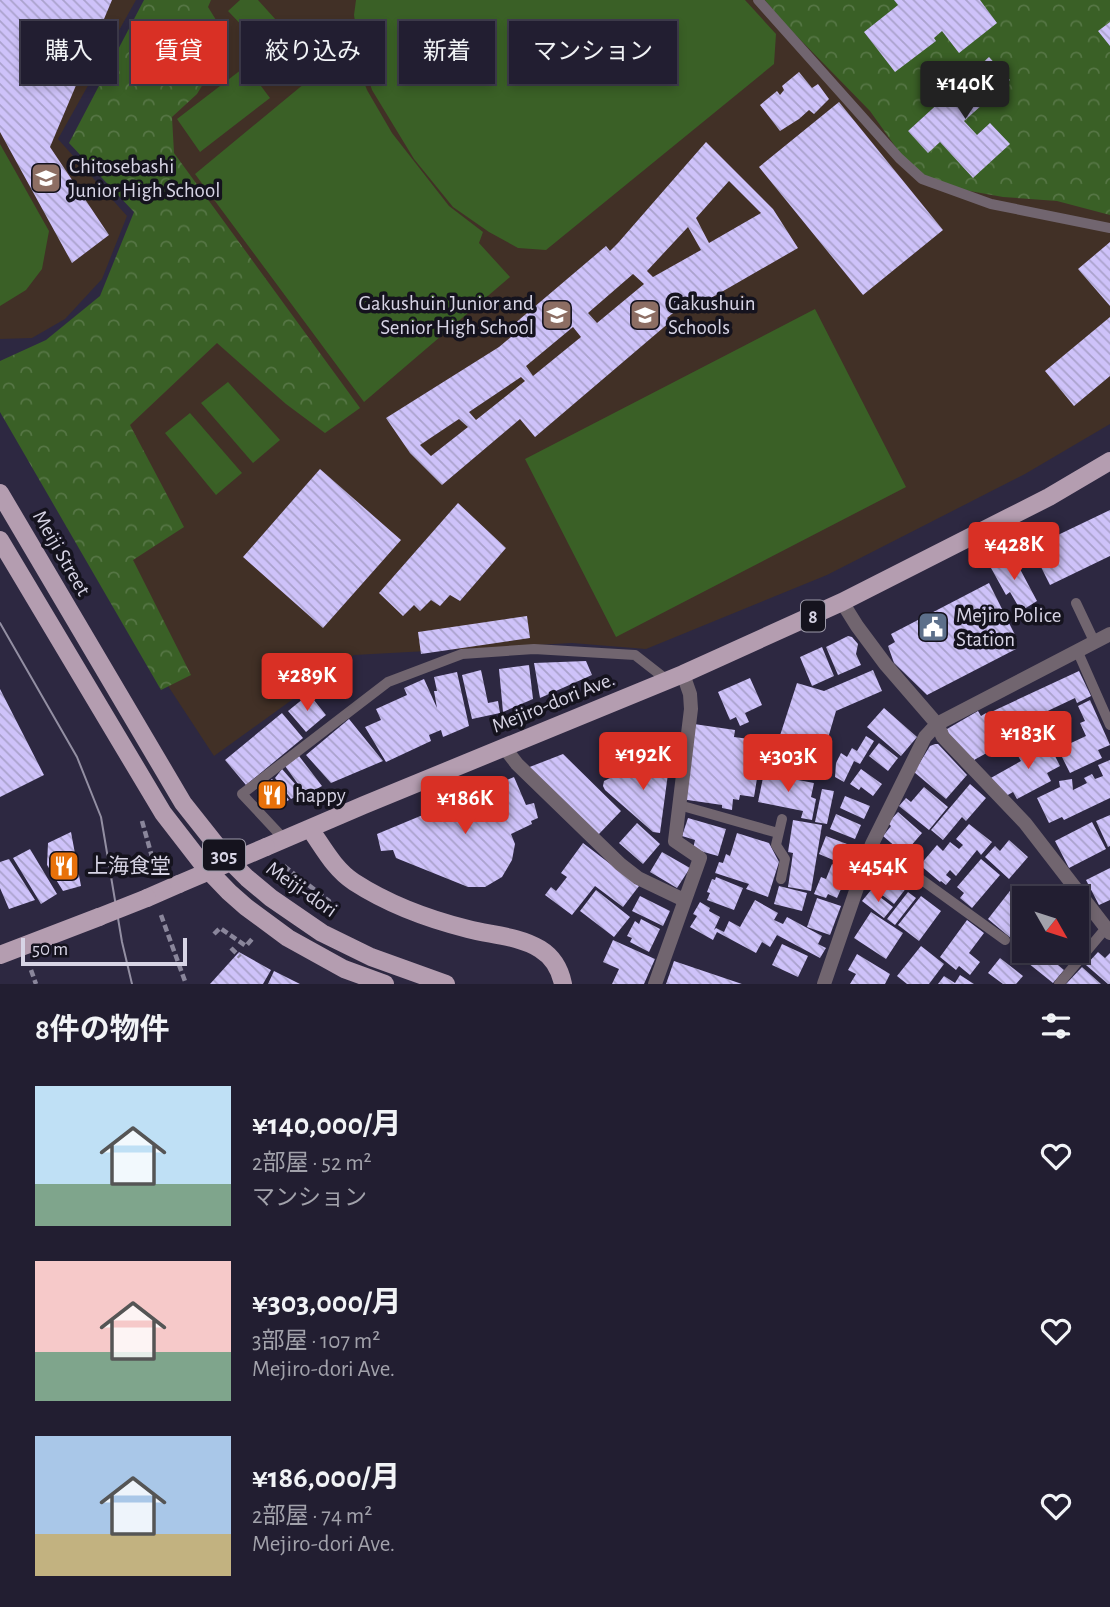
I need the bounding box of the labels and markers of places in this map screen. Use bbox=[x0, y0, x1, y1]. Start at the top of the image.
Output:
pin: ¥140K bbox=[916, 61, 1014, 121]
place label: Chitosebashi Junior High School bbox=[69, 156, 220, 201]
school or university icon: Chitosebashi Junior High School bbox=[29, 161, 63, 195]
place label: Gakushuin Junior and Senior High School bbox=[359, 293, 534, 338]
place label: Gakushuin Schools bbox=[668, 293, 756, 338]
school or university icon: Gakushuin Junior and Senior High School bbox=[540, 298, 574, 332]
school or university icon: Gakushuin Schools bbox=[628, 298, 662, 332]
pin: ¥428K bbox=[965, 522, 1063, 582]
place label: Mejiro Police Station bbox=[956, 605, 1061, 650]
public building icon: Mejiro Police Station bbox=[916, 610, 950, 644]
pin: ¥289K bbox=[258, 654, 356, 713]
pin: ¥183K bbox=[979, 712, 1077, 771]
pin: ¥192K bbox=[594, 732, 692, 792]
pin: ¥303K bbox=[739, 734, 837, 794]
pin: ¥186K bbox=[416, 776, 514, 836]
restaurant icon: happy bbox=[255, 778, 289, 812]
place label: happy bbox=[295, 785, 346, 806]
pin: ¥454K bbox=[829, 844, 927, 904]
restaurant icon: 上海食堂 bbox=[47, 849, 81, 883]
place label: 上海食堂 bbox=[87, 855, 171, 877]

